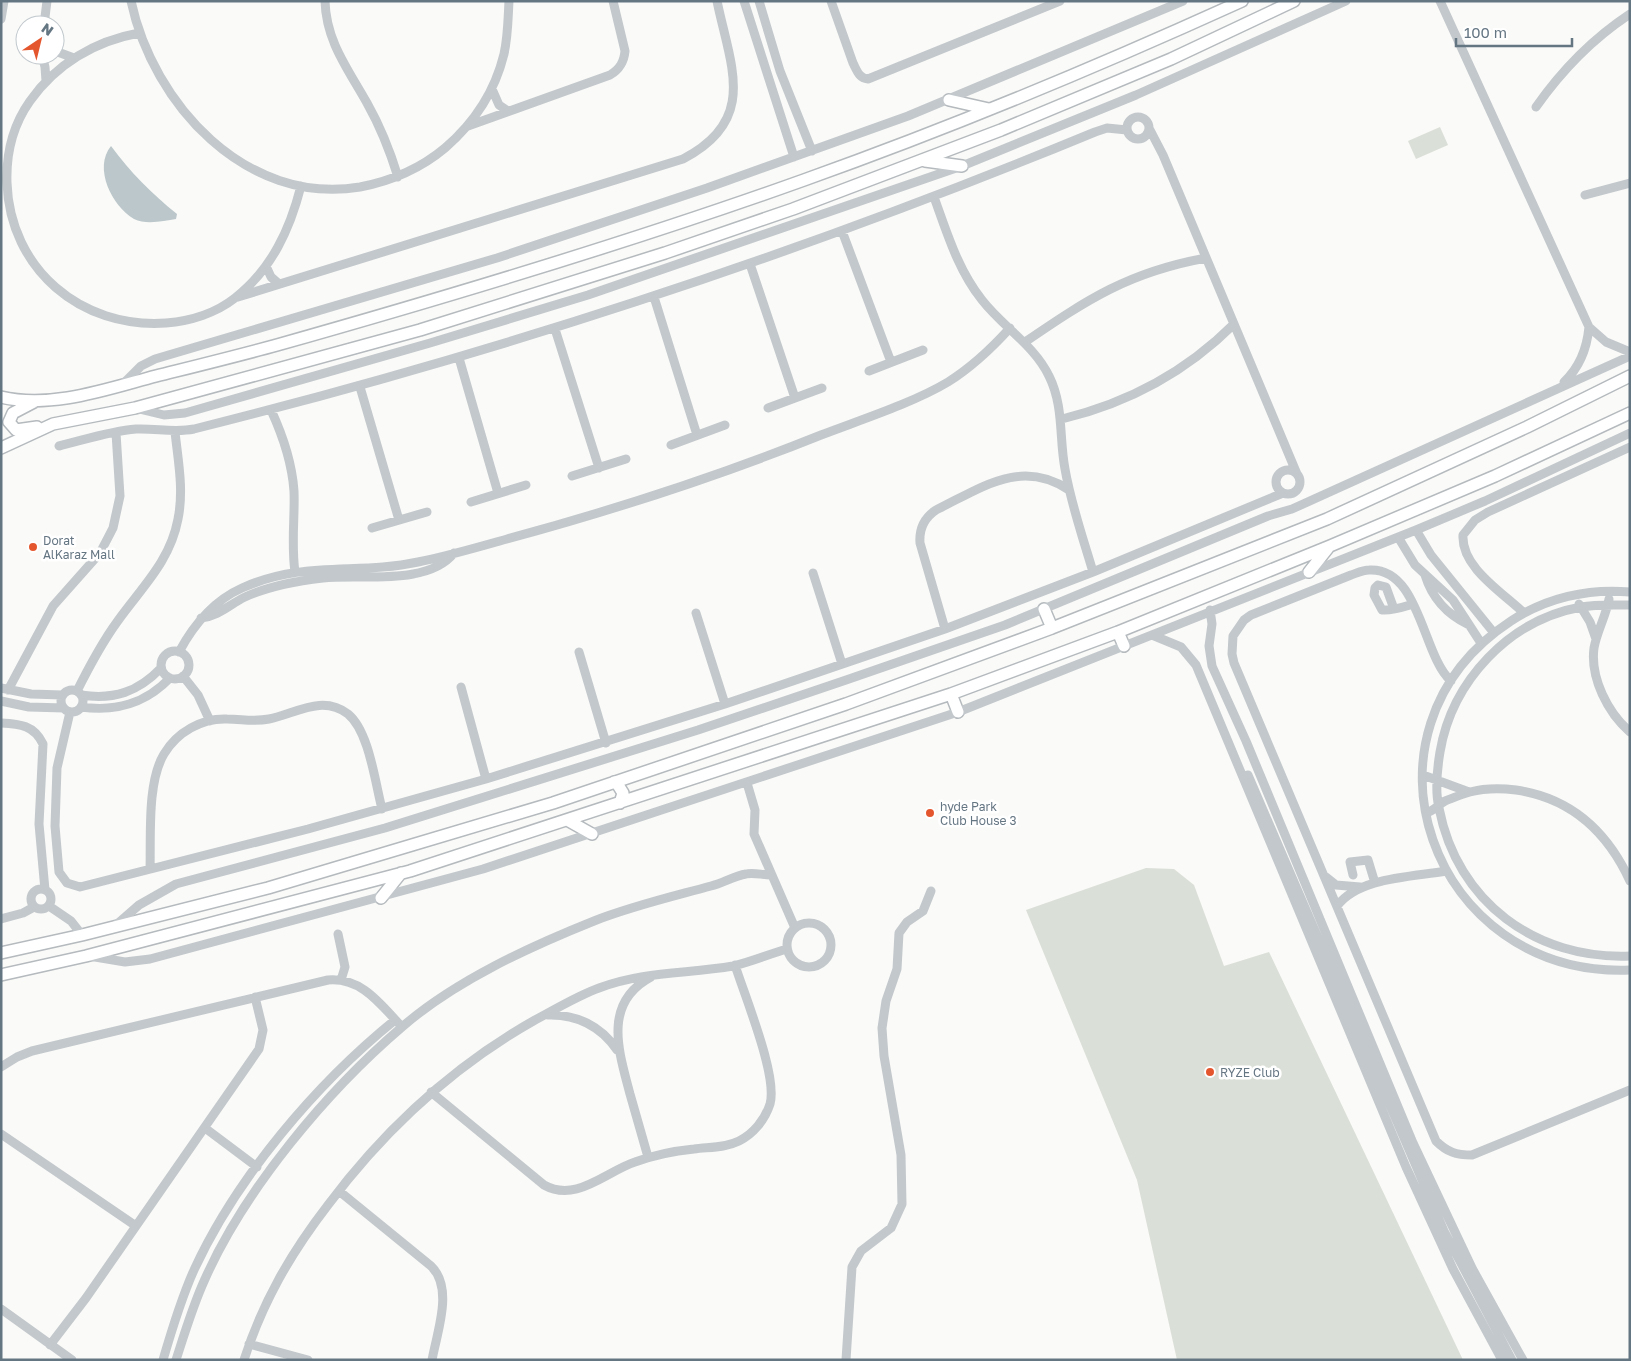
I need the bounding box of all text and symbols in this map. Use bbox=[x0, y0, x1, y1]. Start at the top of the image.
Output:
north arrow bbox=[15, 15, 65, 65]
scale bar bbox=[1456, 15, 1572, 47]
text: N bbox=[39, 19, 57, 39]
text: 100 m bbox=[1464, 23, 1507, 41]
place label: Dorat AlKaraz Mall bbox=[43, 533, 115, 562]
marker: Dorat AlKaraz Mall bbox=[27, 541, 39, 553]
place label: hyde Park Club House 3 bbox=[940, 799, 1017, 828]
marker: hyde Park Club House 3 bbox=[924, 807, 936, 819]
place label: RYZE Club bbox=[1220, 1065, 1280, 1080]
marker: RYZE Club bbox=[1204, 1066, 1216, 1078]

